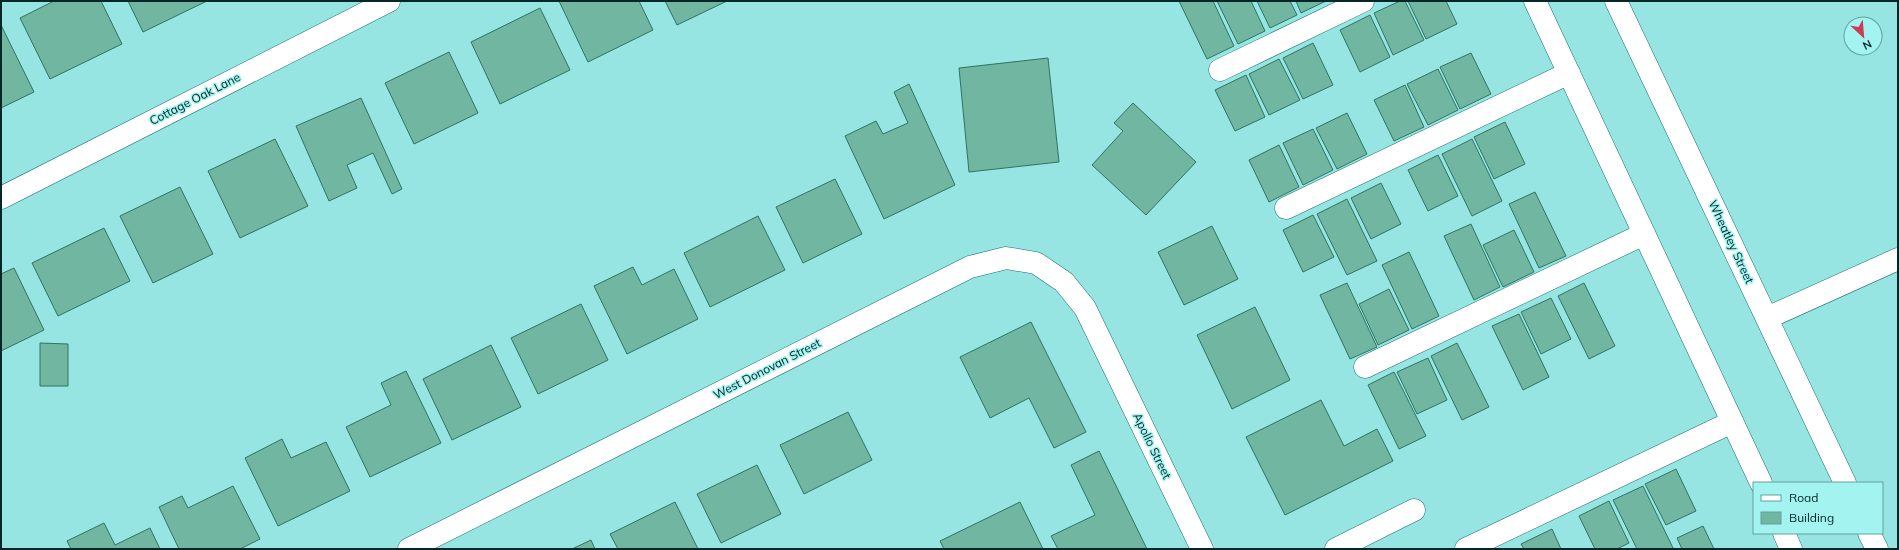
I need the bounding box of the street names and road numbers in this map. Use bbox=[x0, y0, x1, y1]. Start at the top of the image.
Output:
street label: Cottage Oak Lane bbox=[147, 69, 243, 128]
street label: Wheatley Street bbox=[1706, 198, 1757, 286]
street label: West Donovan Street bbox=[710, 335, 823, 402]
street label: Apollo Street bbox=[1130, 410, 1175, 481]

